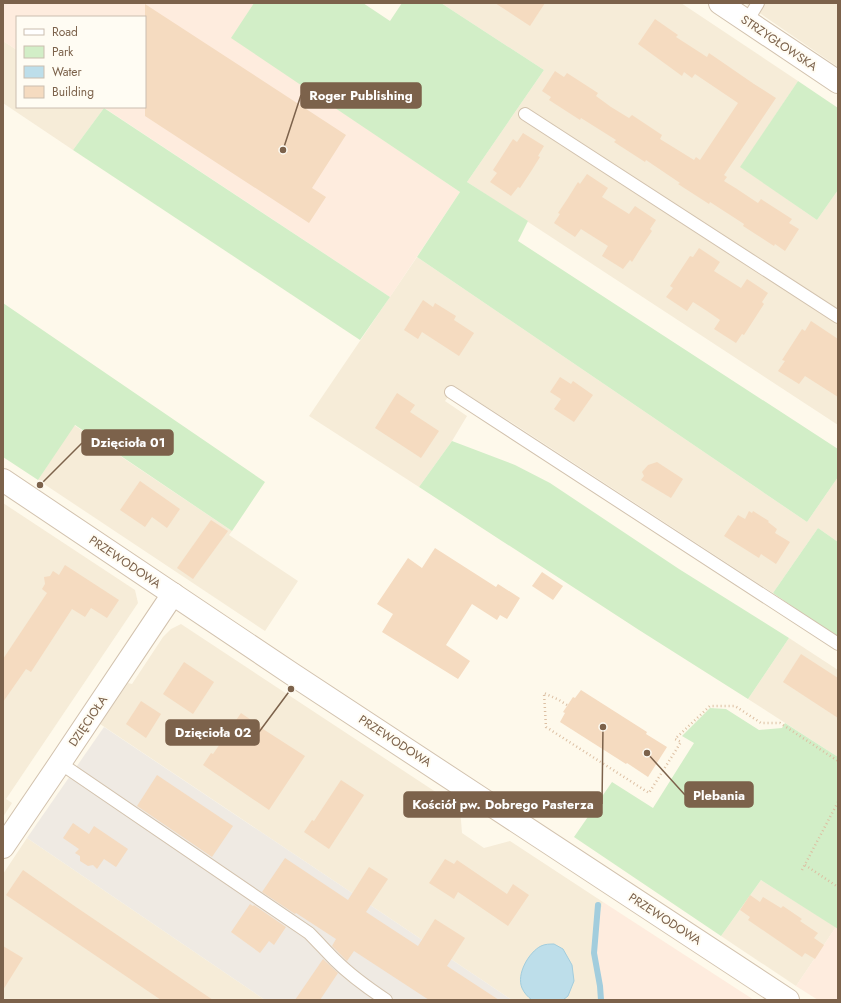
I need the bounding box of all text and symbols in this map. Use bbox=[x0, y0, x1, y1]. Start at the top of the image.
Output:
street label: STRZYGŁOWSKA bbox=[737, 11, 821, 75]
legend bbox=[16, 16, 146, 108]
text: Road bbox=[52, 23, 78, 41]
text: Park bbox=[52, 43, 74, 61]
text: Water bbox=[52, 63, 83, 81]
text: Building bbox=[52, 83, 94, 101]
callout: Roger Publishing bbox=[301, 83, 421, 108]
text: Roger Publishing bbox=[309, 86, 413, 105]
callout: Dzięcioła 01 bbox=[82, 430, 173, 455]
text: Dzięcioła 01 bbox=[91, 433, 165, 452]
street label: PRZEWODOWA bbox=[85, 531, 165, 593]
street label: DZIĘCIOŁA bbox=[64, 692, 112, 750]
street label: PRZEWODOWA bbox=[355, 711, 435, 771]
callout: Dzięcioła 02 bbox=[166, 720, 259, 745]
text: Dzięcioła 02 bbox=[175, 723, 251, 742]
callout: Plebania bbox=[685, 782, 753, 807]
text: Plebania bbox=[693, 786, 745, 805]
callout: Kościół pw. Dobrego Pasterza bbox=[404, 792, 602, 817]
text: Kościół pw. Dobrego Pasterza bbox=[412, 795, 594, 814]
street label: PRZEWODOWA bbox=[625, 889, 705, 949]

